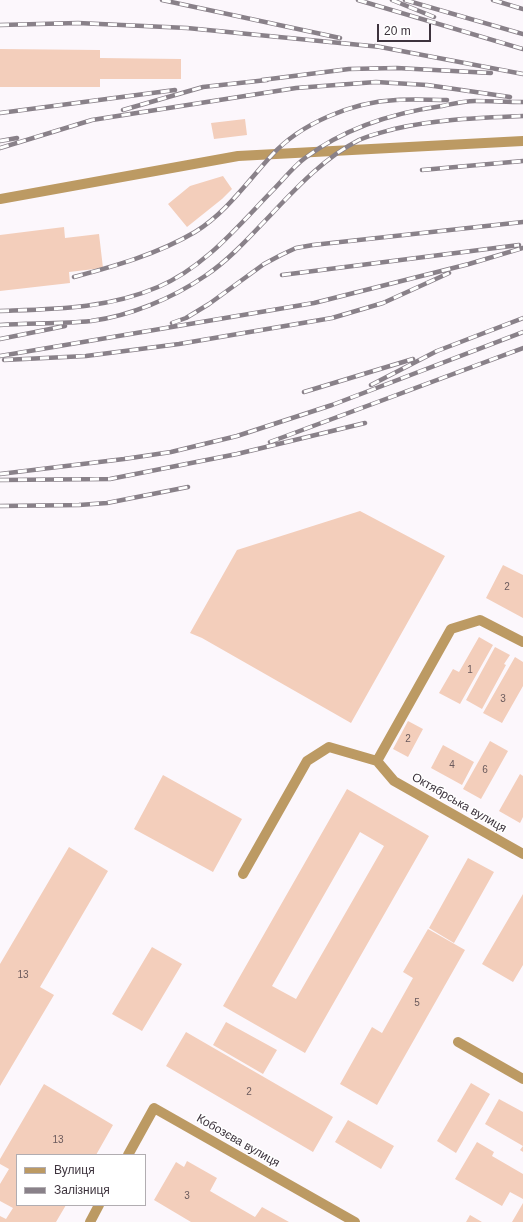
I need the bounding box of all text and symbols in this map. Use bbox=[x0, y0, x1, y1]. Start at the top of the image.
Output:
scale bar bbox=[379, 16, 433, 42]
text: 20 m bbox=[384, 24, 411, 38]
house number: 2 bbox=[504, 581, 510, 593]
house number: 1 bbox=[467, 664, 473, 676]
house number: 3 bbox=[500, 693, 506, 705]
house number: 2 bbox=[405, 733, 411, 745]
house number: 4 bbox=[449, 759, 455, 771]
house number: 6 bbox=[482, 764, 488, 776]
street label: Октябрська вулиця bbox=[409, 770, 509, 836]
house number: 13 bbox=[17, 969, 29, 981]
house number: 5 bbox=[414, 997, 420, 1009]
house number: 2 bbox=[246, 1086, 252, 1098]
street label: Кобозєва вулиця bbox=[194, 1111, 282, 1171]
house number: 13 bbox=[52, 1134, 64, 1146]
legend bbox=[16, 1154, 146, 1206]
text: Вулиця bbox=[54, 1163, 95, 1177]
text: Залізниця bbox=[54, 1183, 110, 1197]
house number: 3 bbox=[184, 1190, 190, 1202]

